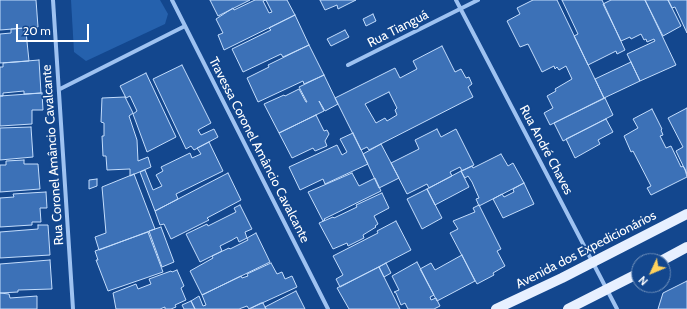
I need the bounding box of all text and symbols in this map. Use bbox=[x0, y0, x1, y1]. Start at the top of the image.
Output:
street label: Rua Tianguá bbox=[365, 7, 431, 51]
scale bar bbox=[18, 16, 91, 42]
text: 20 m bbox=[23, 23, 51, 38]
street label: Travessa Coronel Amâncio Cavalcante bbox=[205, 55, 313, 245]
street label: Rua Coronel Amâncio Cavalcante bbox=[39, 64, 67, 246]
street label: Rua André Chaves bbox=[516, 103, 576, 197]
street label: Avenida dos Expedicionários bbox=[513, 208, 659, 292]
north arrow bbox=[631, 253, 671, 293]
text: N bbox=[635, 273, 651, 288]

